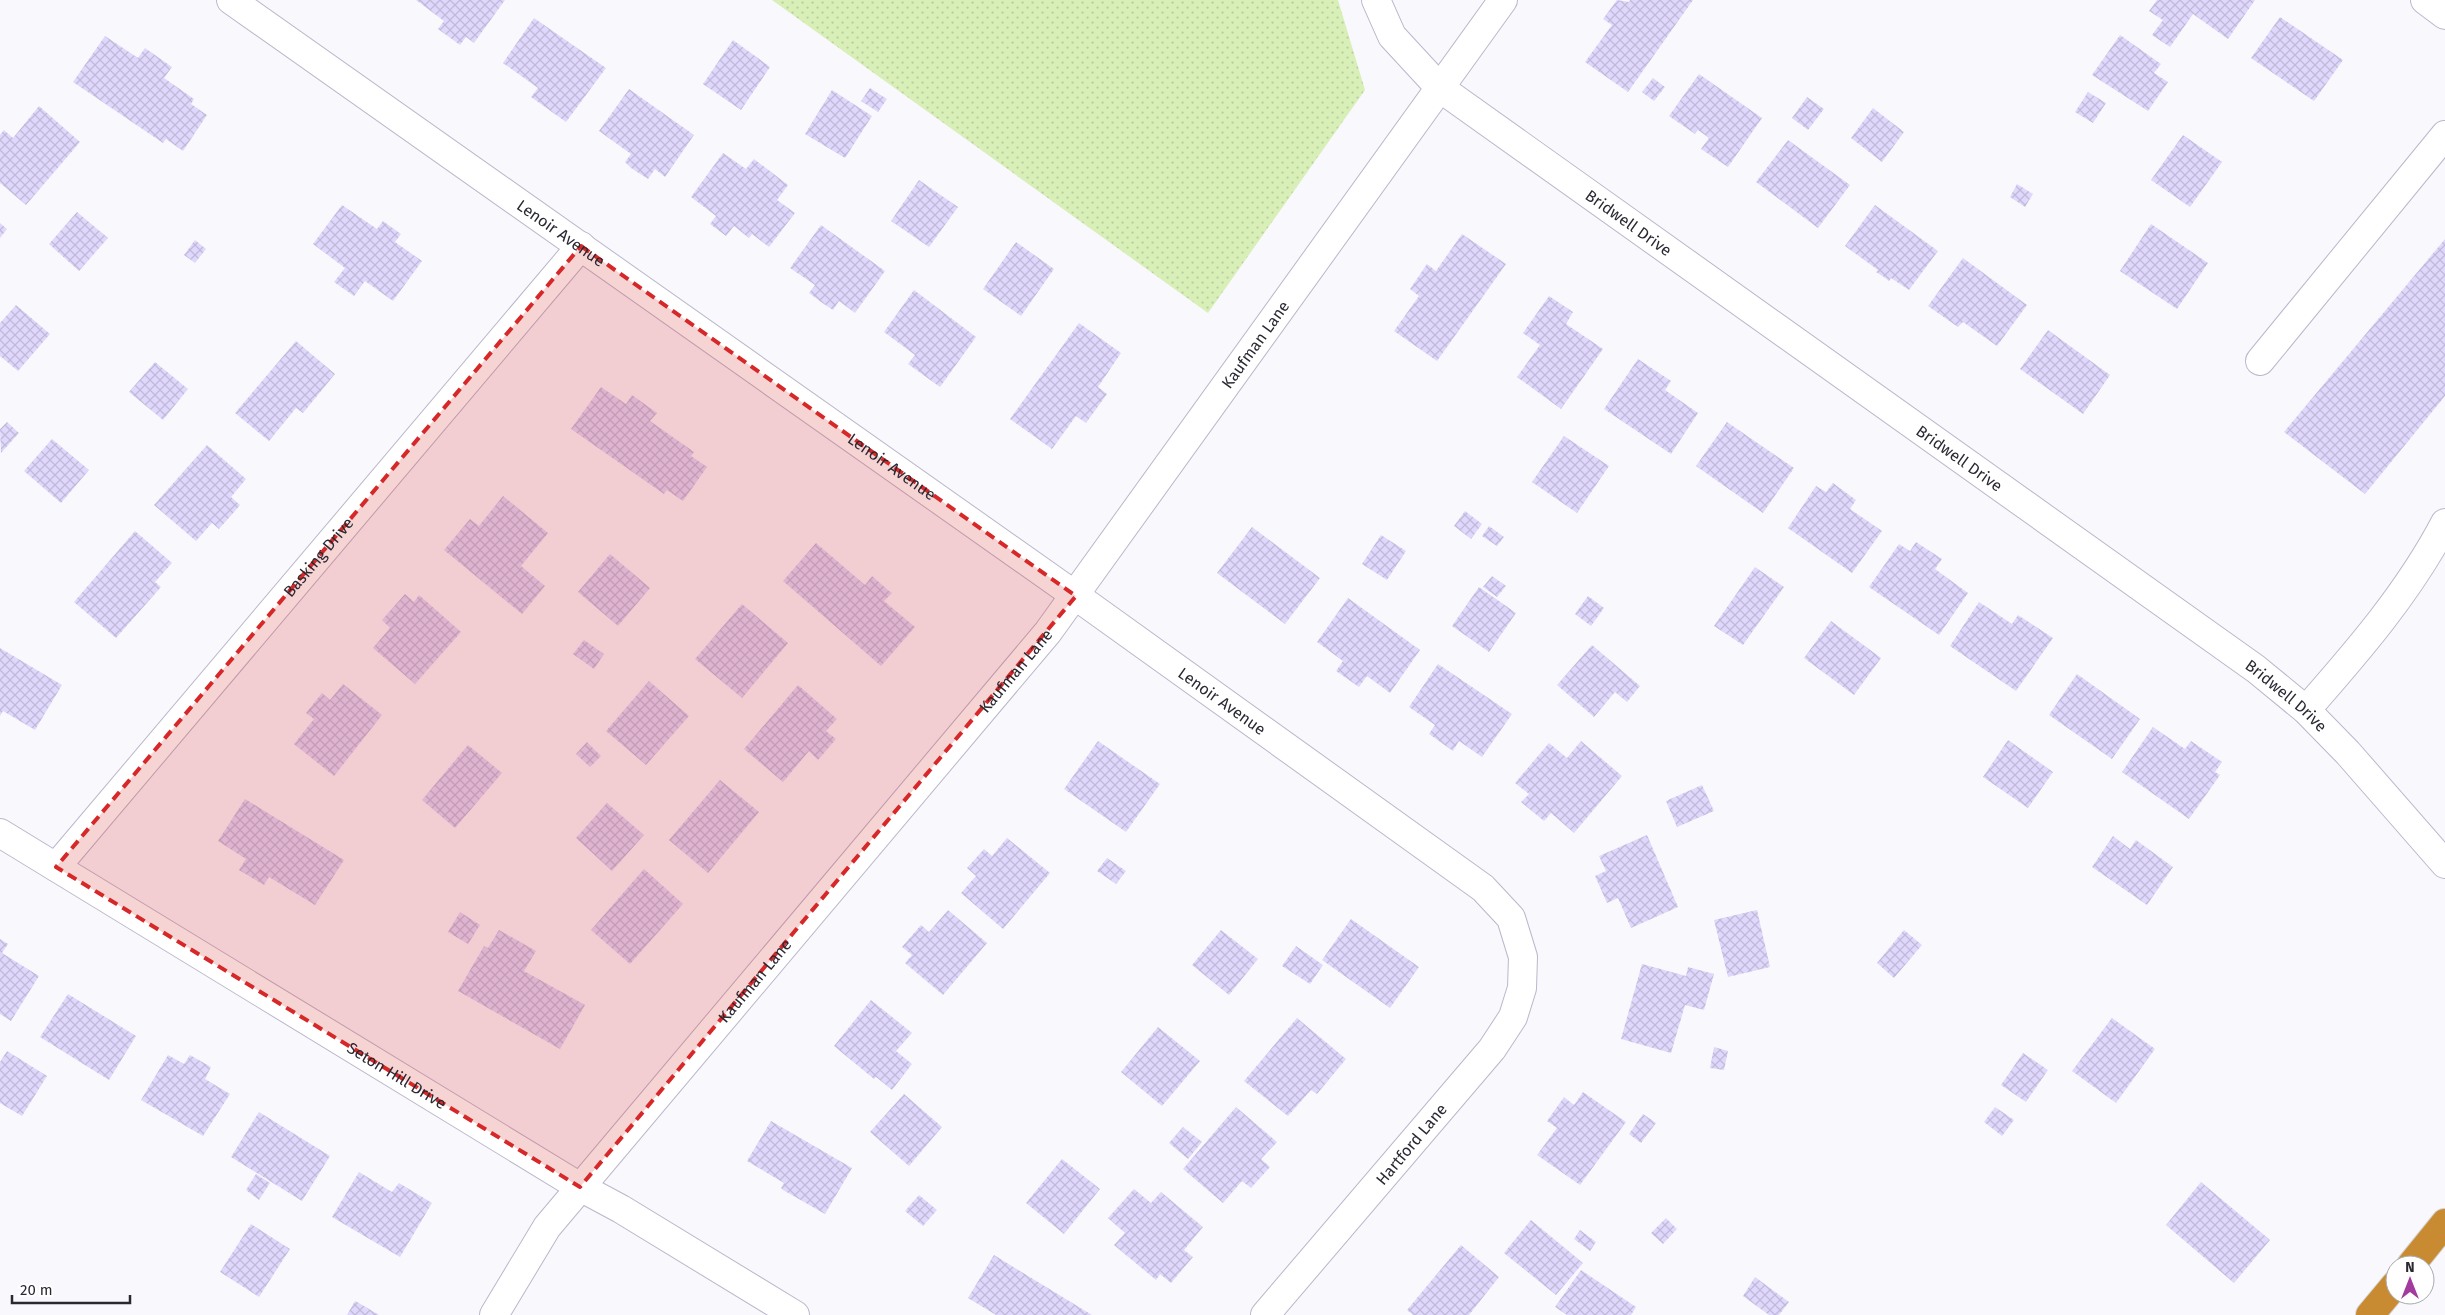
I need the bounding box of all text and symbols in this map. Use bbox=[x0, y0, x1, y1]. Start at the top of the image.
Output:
street label: Bridwell Drive bbox=[1582, 186, 1675, 260]
street label: Lenoir Avenue bbox=[513, 196, 608, 271]
street label: Kaufman Lane bbox=[1218, 297, 1293, 392]
street label: Bridwell Drive bbox=[1912, 421, 2006, 496]
street label: Lenoir Avenue bbox=[844, 429, 939, 504]
street label: Basking Drive bbox=[280, 514, 357, 601]
street label: Kaufman Lane bbox=[975, 625, 1056, 717]
street label: Bridwell Drive bbox=[2242, 656, 2331, 736]
street label: Lenoir Avenue bbox=[1174, 664, 1269, 739]
street label: Kaufman Lane bbox=[714, 935, 796, 1026]
street label: Seton Hill Drive bbox=[344, 1038, 450, 1113]
street label: Hartford Lane bbox=[1372, 1100, 1451, 1189]
north arrow bbox=[2385, 1255, 2435, 1305]
text: N bbox=[2405, 1259, 2415, 1276]
scale bar bbox=[12, 1272, 130, 1304]
text: 20 m bbox=[20, 1281, 53, 1299]

